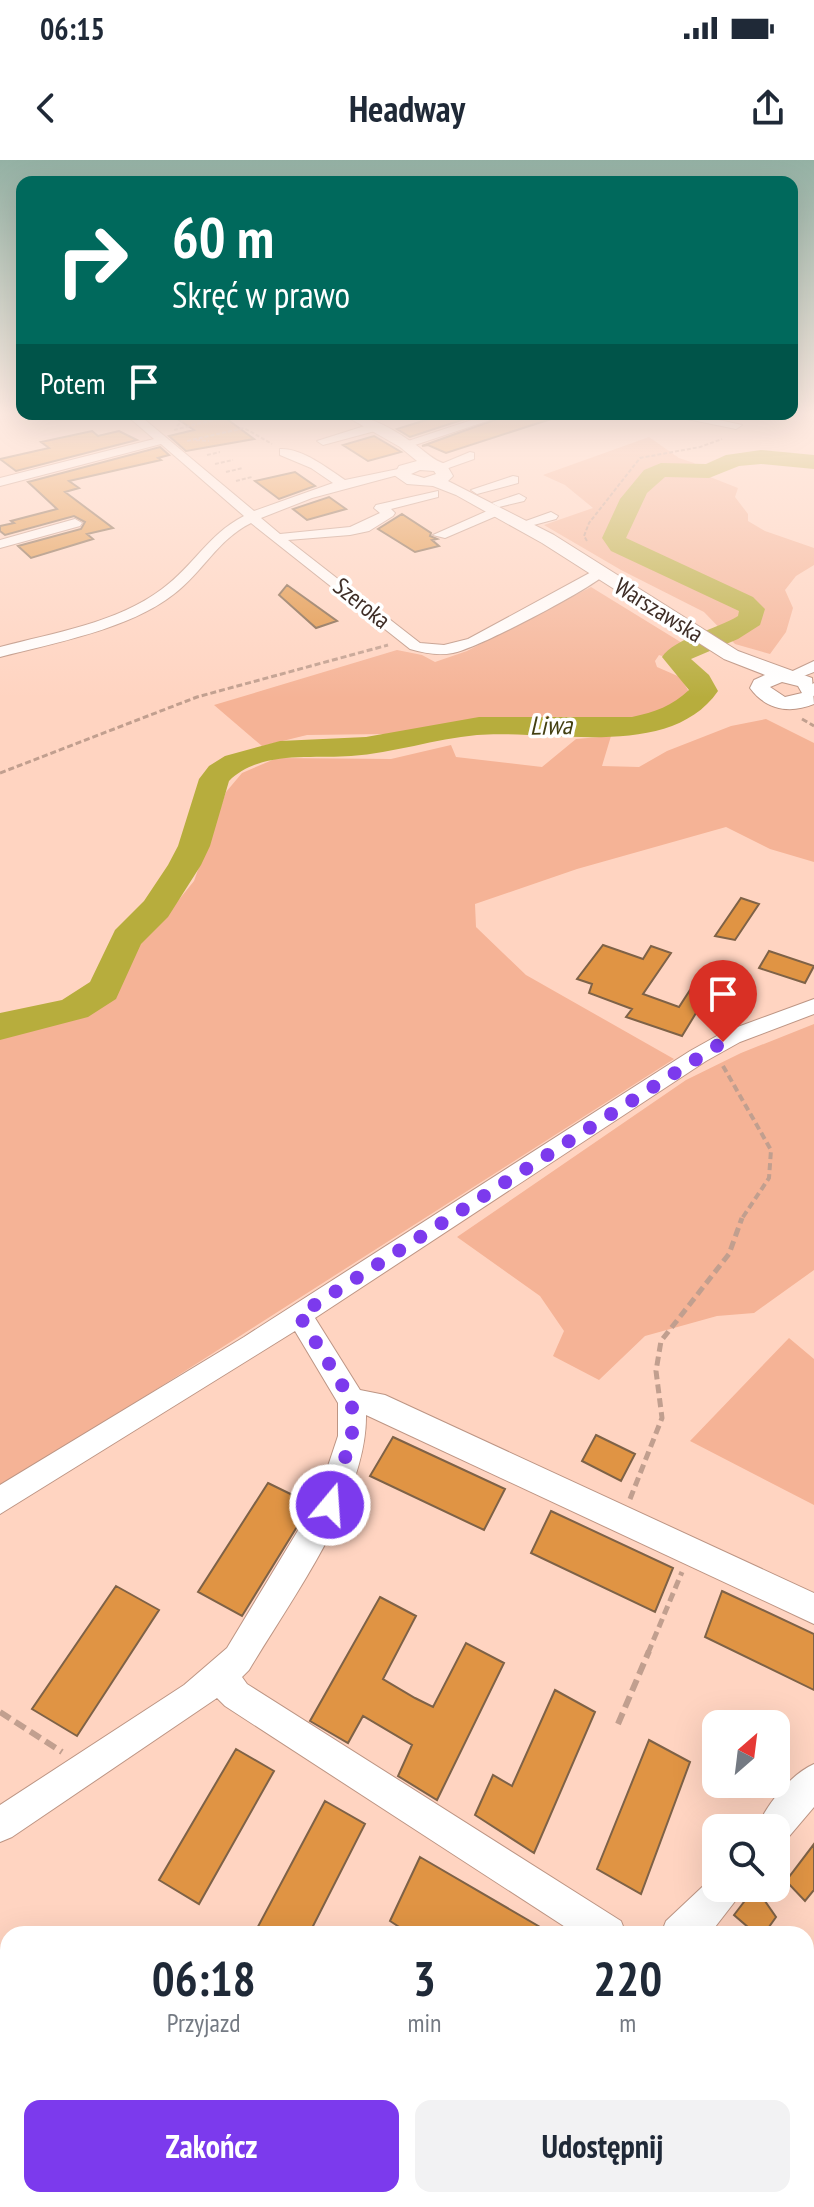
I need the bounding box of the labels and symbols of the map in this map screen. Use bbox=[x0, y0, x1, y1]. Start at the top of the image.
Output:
street label: Szeroka bbox=[327, 571, 397, 635]
street label: Warszawska bbox=[609, 571, 709, 649]
water label: Liwa bbox=[530, 708, 574, 742]
pin bbox=[689, 960, 757, 1042]
position arrow bbox=[288, 1463, 372, 1547]
north arrow bbox=[702, 1710, 790, 1798]

